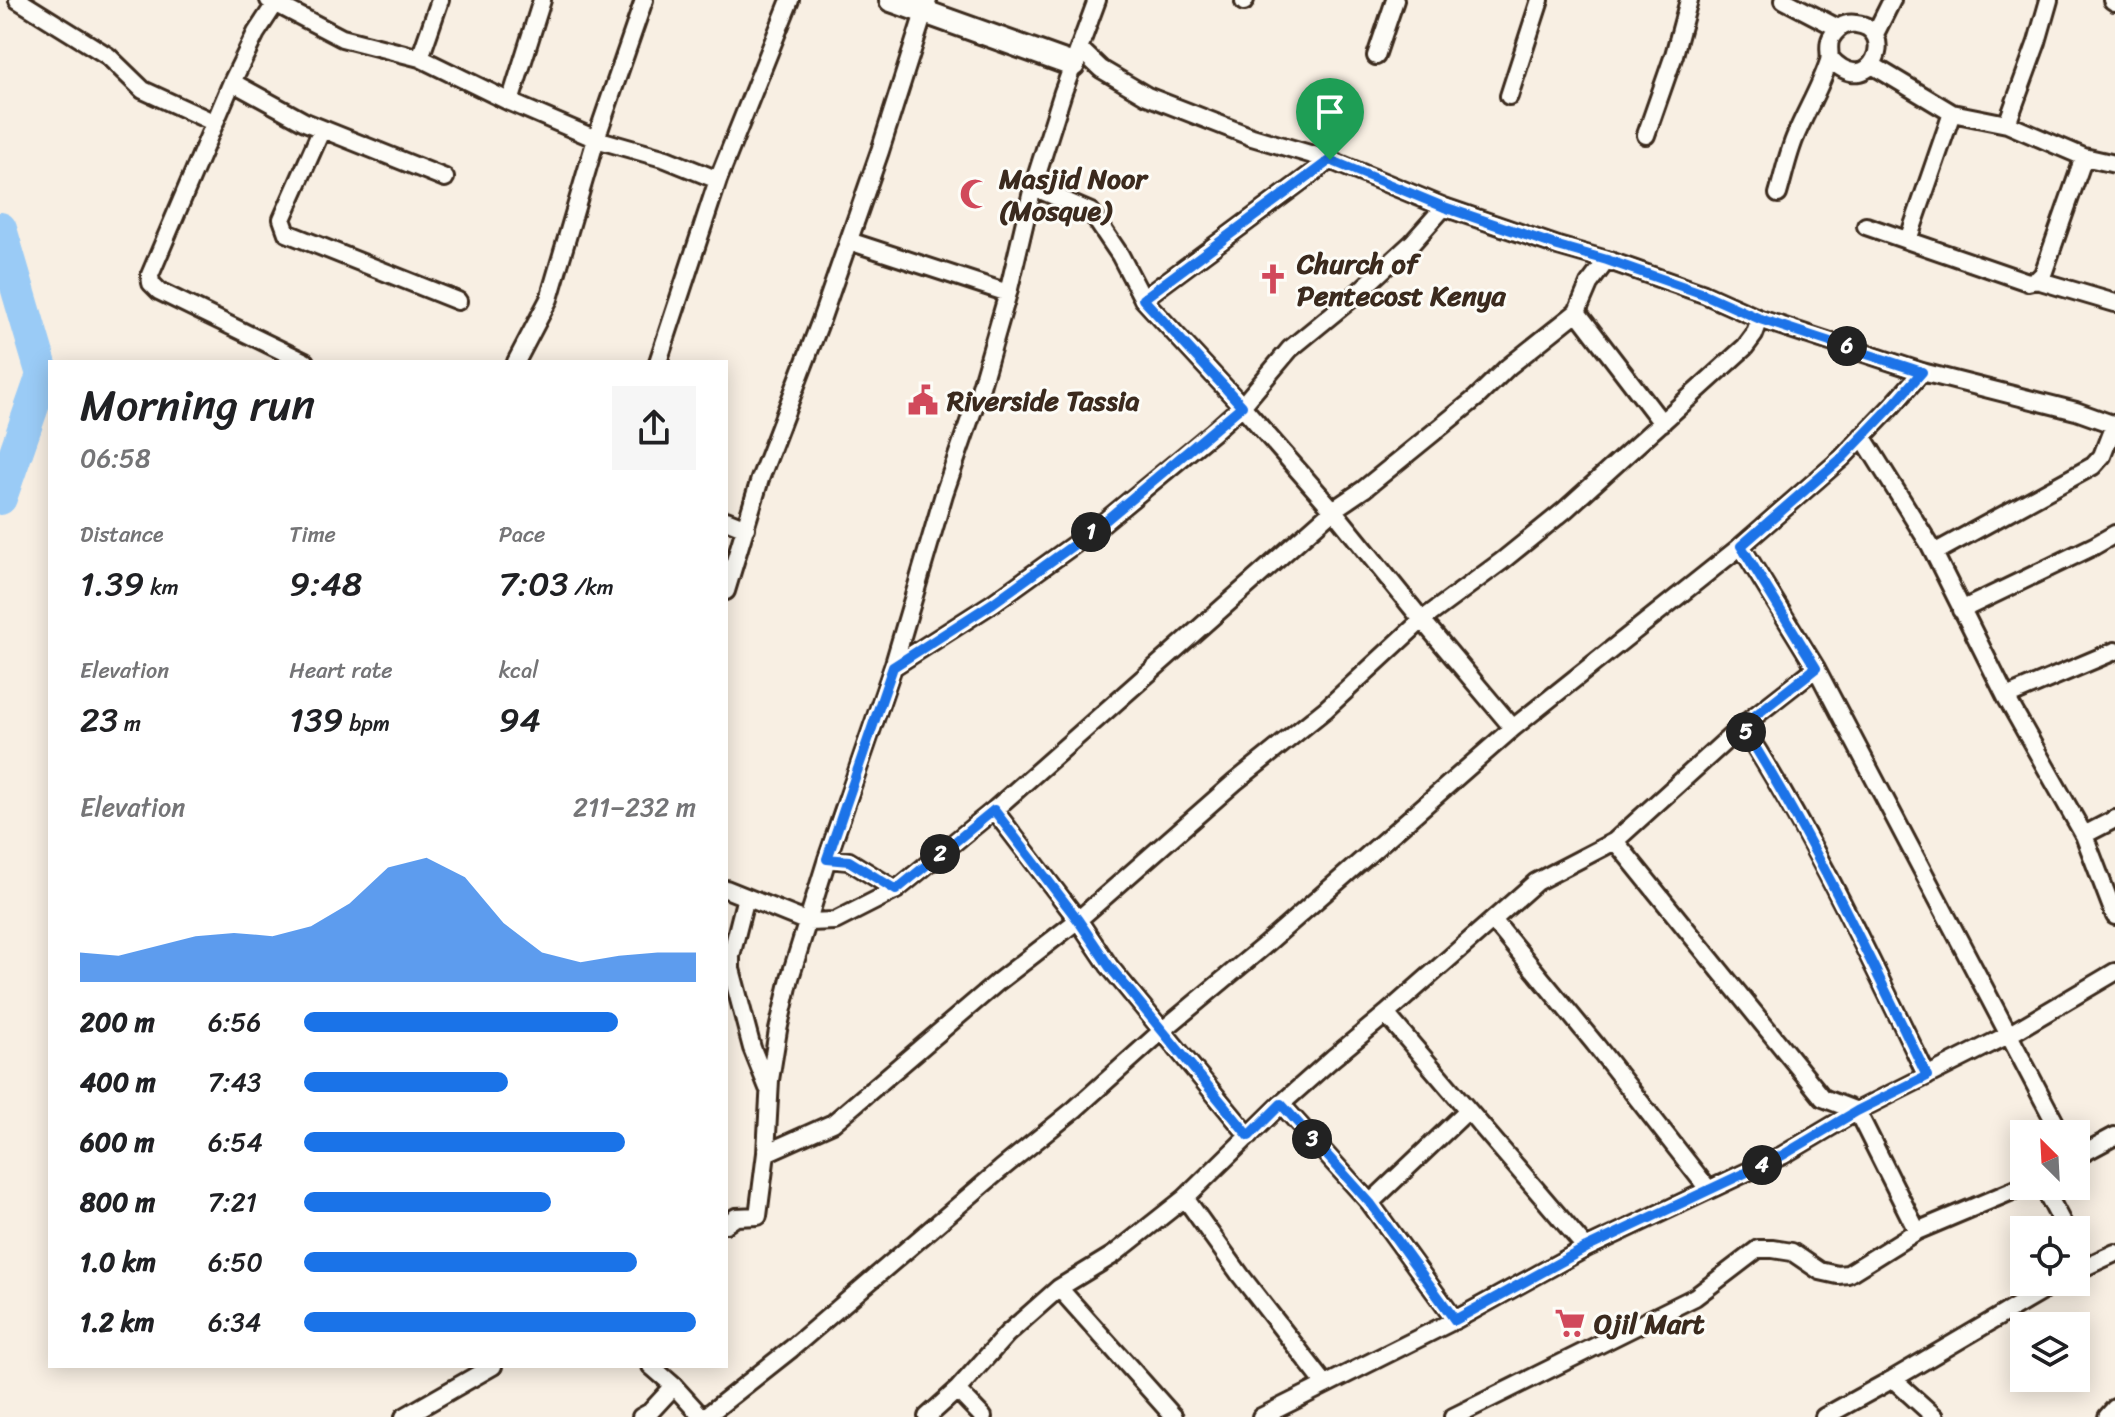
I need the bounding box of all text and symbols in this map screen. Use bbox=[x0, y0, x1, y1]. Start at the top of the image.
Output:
pin bbox=[1296, 78, 1364, 160]
icon: arrive bbox=[1308, 90, 1352, 134]
place label: Masjid Noor (Mosque) bbox=[998, 154, 1149, 235]
mosque icon: Masjid Noor (Mosque) bbox=[958, 177, 992, 211]
place label: Church of Pentecost Kenya bbox=[1296, 239, 1506, 320]
church icon: Church of Pentecost Kenya bbox=[1256, 262, 1290, 296]
pin: 6 bbox=[1827, 326, 1867, 366]
text: 6 bbox=[1841, 326, 1853, 365]
text: Morning run bbox=[80, 366, 315, 444]
place label: Riverside Tassia bbox=[946, 376, 1140, 425]
public building icon: Riverside Tassia bbox=[906, 383, 940, 417]
button: share bbox=[612, 386, 696, 470]
text: 06:58 bbox=[80, 435, 151, 481]
pin: 1 bbox=[1071, 512, 1111, 552]
text: 1 bbox=[1086, 512, 1096, 551]
text: Distance bbox=[80, 515, 164, 554]
text: Time bbox=[289, 515, 336, 554]
text: Pace bbox=[499, 515, 545, 554]
text: 1.39 bbox=[80, 554, 144, 614]
text: 9:48 bbox=[289, 554, 362, 614]
text: 7:03 bbox=[499, 554, 569, 614]
text: km bbox=[144, 568, 179, 607]
text: /km bbox=[569, 568, 614, 607]
text: Elevation bbox=[80, 651, 169, 690]
text: Heart rate bbox=[289, 651, 393, 690]
text: kcal bbox=[499, 651, 539, 690]
text: 23 bbox=[80, 690, 118, 750]
text: 139 bbox=[289, 690, 343, 750]
text: 94 bbox=[499, 690, 541, 750]
text: m bbox=[118, 704, 141, 743]
text: bpm bbox=[343, 704, 390, 743]
pin: 5 bbox=[1726, 712, 1766, 752]
text: 5 bbox=[1739, 712, 1753, 751]
text: Elevation bbox=[80, 784, 185, 830]
text: 211–232 m bbox=[573, 784, 696, 830]
pin: 2 bbox=[920, 834, 960, 874]
text: 2 bbox=[934, 834, 946, 873]
text: 200 m bbox=[80, 999, 155, 1045]
text: 6:56 bbox=[208, 999, 261, 1045]
text: 400 m bbox=[80, 1059, 156, 1105]
text: 7:43 bbox=[208, 1059, 261, 1105]
text: 600 m bbox=[80, 1119, 154, 1165]
text: 6:54 bbox=[208, 1119, 263, 1165]
pin: 3 bbox=[1292, 1119, 1332, 1159]
text: 3 bbox=[1306, 1119, 1318, 1158]
north arrow bbox=[2010, 1120, 2090, 1200]
map controls bbox=[2010, 1120, 2090, 1392]
pin: 4 bbox=[1742, 1145, 1782, 1185]
text: 4 bbox=[1755, 1145, 1769, 1184]
text: 800 m bbox=[80, 1179, 155, 1225]
text: 7:21 bbox=[208, 1179, 257, 1225]
button: locate bbox=[2010, 1216, 2090, 1296]
text: 1.0 km bbox=[80, 1239, 156, 1285]
text: 6:50 bbox=[208, 1239, 263, 1285]
text: 1.2 km bbox=[80, 1299, 155, 1345]
text: 6:34 bbox=[208, 1299, 261, 1345]
place label: Ojil Mart bbox=[1594, 1299, 1706, 1348]
supermarket icon: Ojil Mart bbox=[1553, 1306, 1587, 1340]
button: layers bbox=[2010, 1312, 2090, 1392]

